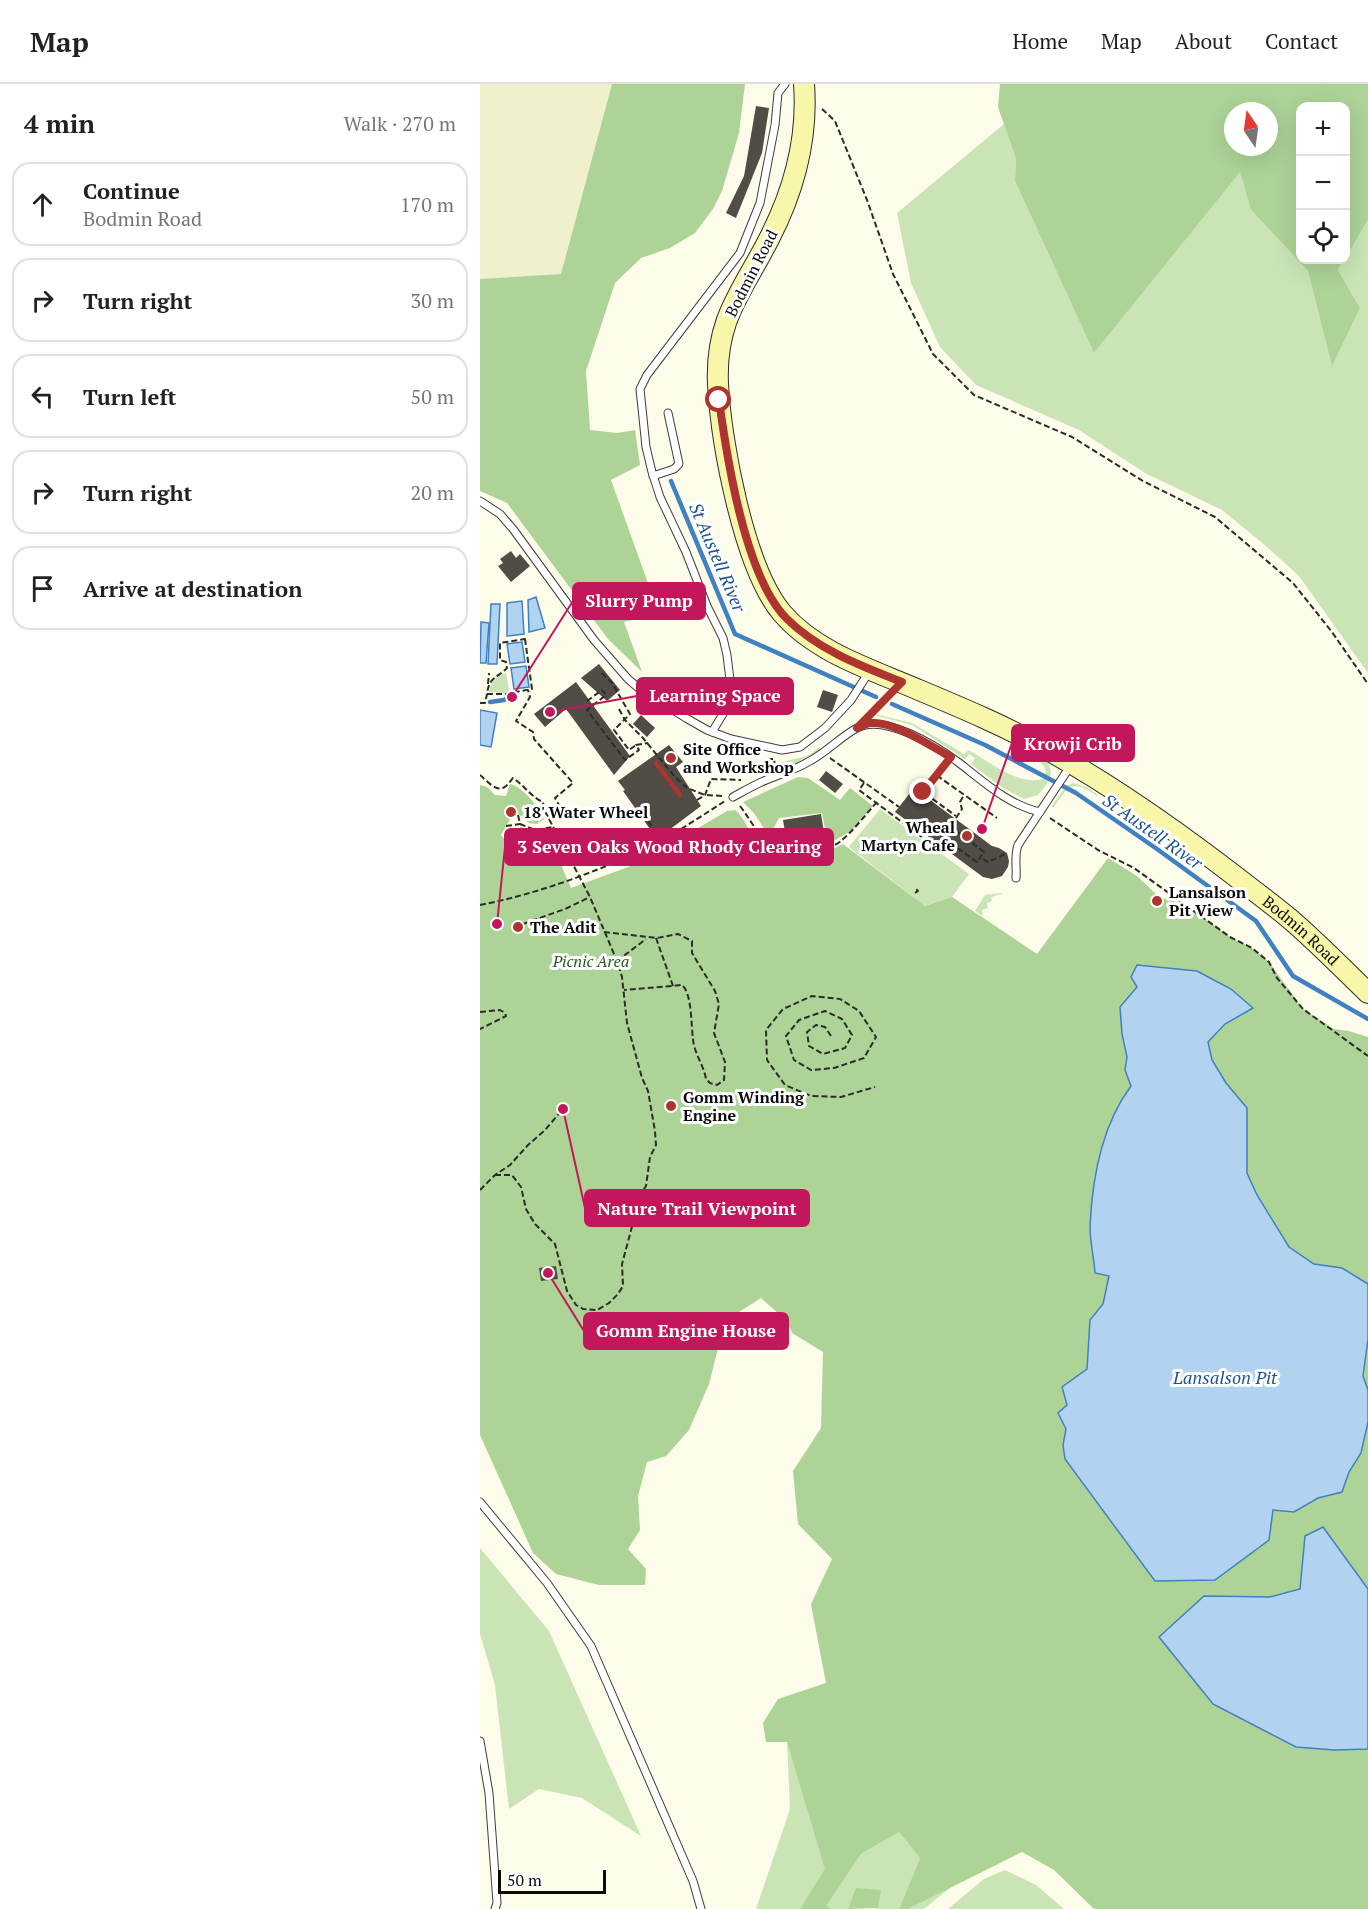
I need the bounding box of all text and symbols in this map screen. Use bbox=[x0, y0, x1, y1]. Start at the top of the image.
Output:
text: Map bbox=[30, 23, 89, 60]
text: Home bbox=[1012, 27, 1068, 55]
text: Map bbox=[1101, 27, 1142, 55]
text: About bbox=[1175, 27, 1232, 55]
text: Contact bbox=[1265, 27, 1338, 55]
north arrow bbox=[1224, 102, 1278, 156]
map controls bbox=[1296, 102, 1350, 264]
button: + bbox=[1296, 102, 1350, 156]
text: 4 min bbox=[24, 106, 95, 140]
text: Walk · 270 m bbox=[344, 110, 456, 137]
button: − bbox=[1296, 156, 1350, 210]
text: Continue bbox=[83, 176, 180, 205]
icon: ahead bbox=[26, 188, 59, 221]
text: 170 m bbox=[400, 191, 454, 218]
text: Bodmin Road bbox=[83, 205, 202, 232]
button: locate bbox=[1296, 210, 1350, 264]
street label: Bodmin Road bbox=[720, 225, 782, 320]
icon: right bbox=[26, 284, 59, 317]
text: Turn right bbox=[83, 286, 192, 315]
text: 30 m bbox=[411, 287, 454, 314]
icon: left bbox=[26, 380, 59, 413]
text: Turn left bbox=[83, 382, 176, 411]
text: 50 m bbox=[411, 383, 454, 410]
route start bbox=[705, 386, 731, 412]
icon: right bbox=[26, 476, 59, 509]
text: Turn right bbox=[83, 478, 192, 507]
text: 20 m bbox=[411, 479, 454, 506]
water label: St Austell River bbox=[684, 499, 752, 616]
icon: arrive bbox=[26, 572, 59, 605]
text: Arrive at destination bbox=[83, 574, 302, 603]
callout: Slurry Pump bbox=[573, 583, 705, 619]
text: Slurry Pump bbox=[585, 588, 693, 612]
callout: Learning Space bbox=[637, 678, 793, 714]
text: Learning Space bbox=[649, 683, 781, 707]
callout: Krowji Crib bbox=[1012, 725, 1134, 761]
text: Krowji Crib bbox=[1024, 731, 1122, 755]
place label: Site Office and Workshop bbox=[683, 738, 794, 778]
marker: Site Office and Workshop bbox=[664, 751, 678, 765]
route end bbox=[909, 778, 935, 804]
water label: St Austell River bbox=[1098, 788, 1208, 875]
place label: 18' Water Wheel bbox=[523, 801, 648, 823]
marker: 18' Water Wheel bbox=[504, 805, 518, 819]
place label: Wheal Martyn Cafe bbox=[861, 816, 955, 856]
callout: 3 Seven Oaks Wood Rhody Clearing bbox=[505, 829, 833, 865]
marker: Wheal Martyn Cafe bbox=[960, 829, 974, 843]
text: 3 Seven Oaks Wood Rhody Clearing bbox=[517, 834, 822, 858]
place label: Lansalson Pit View bbox=[1169, 881, 1247, 921]
street label: Bodmin Road bbox=[1258, 890, 1344, 970]
marker: Lansalson Pit View bbox=[1150, 894, 1164, 908]
place label: The Adit bbox=[530, 916, 597, 938]
marker: The Adit bbox=[511, 920, 525, 934]
park label: Picnic Area bbox=[552, 950, 629, 972]
place label: Gomm Winding Engine bbox=[683, 1086, 805, 1126]
marker: Gomm Winding Engine bbox=[664, 1099, 678, 1113]
callout: Nature Trail Viewpoint bbox=[585, 1190, 809, 1226]
text: Nature Trail Viewpoint bbox=[597, 1196, 797, 1220]
callout: Gomm Engine House bbox=[584, 1313, 788, 1349]
text: Gomm Engine House bbox=[596, 1318, 776, 1342]
water label: Lansalson Pit bbox=[1172, 1365, 1278, 1389]
scale bar bbox=[498, 1867, 606, 1894]
text: 50 m bbox=[507, 1869, 542, 1891]

